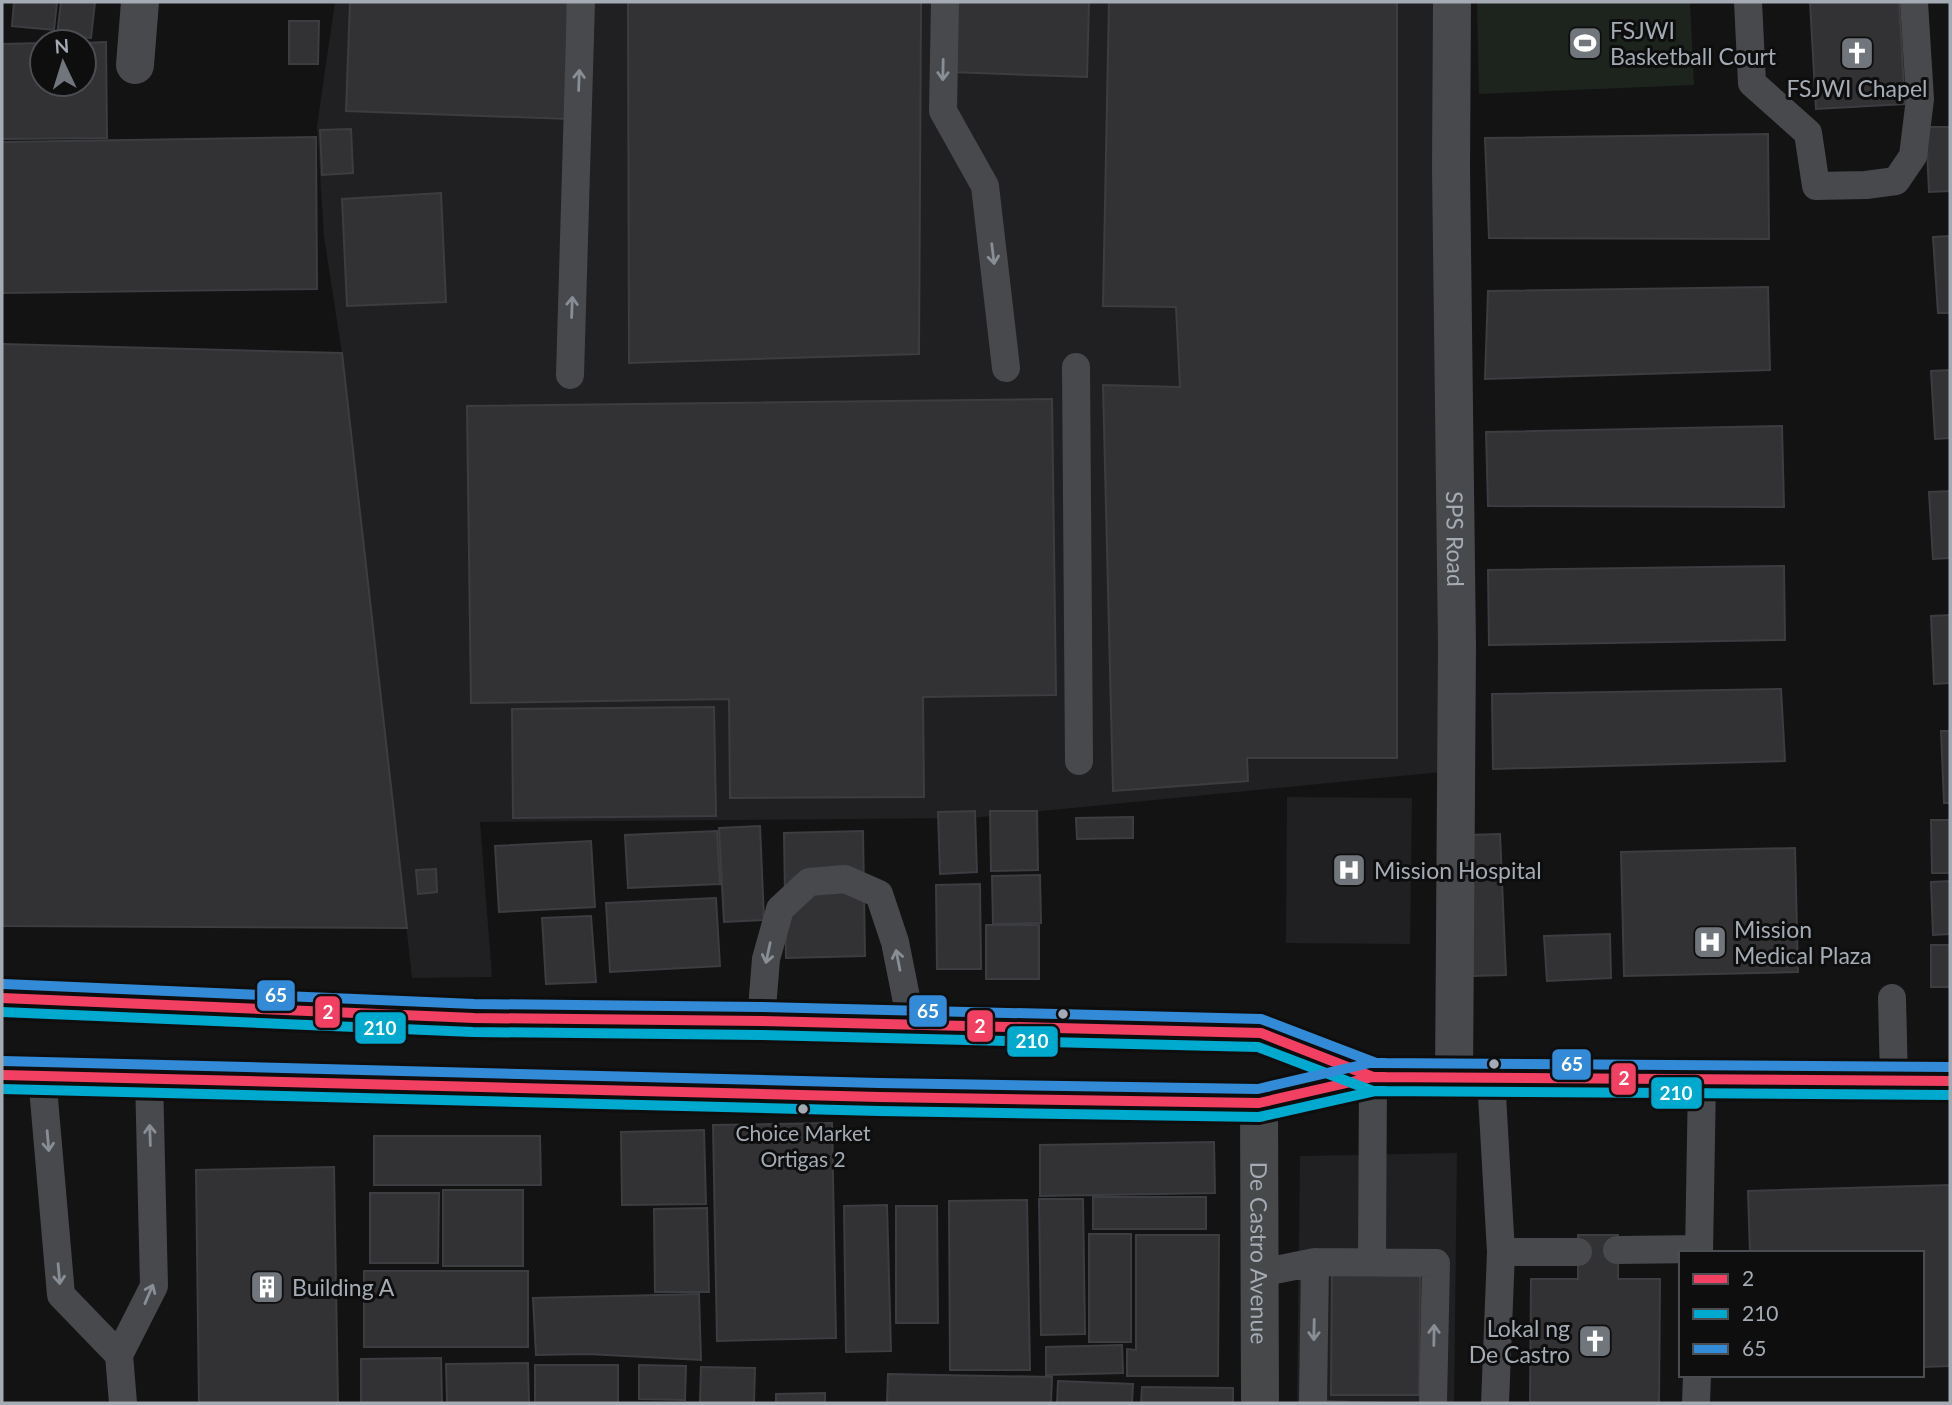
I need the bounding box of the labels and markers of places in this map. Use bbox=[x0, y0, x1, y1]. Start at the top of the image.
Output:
place label: FSJWI Basketball Court bbox=[1610, 16, 1777, 70]
sports icon: FSJWI Basketball Court bbox=[1566, 24, 1604, 62]
church icon: FSJWI Chapel bbox=[1838, 34, 1876, 72]
place label: FSJWI Chapel bbox=[1786, 74, 1928, 102]
hospital icon: Mission Hospital bbox=[1330, 851, 1368, 889]
place label: Mission Hospital bbox=[1374, 856, 1542, 884]
place label: Mission Medical Plaza bbox=[1734, 915, 1872, 969]
hospital icon: Mission Medical Plaza bbox=[1691, 923, 1729, 961]
unlabelled marker bbox=[1056, 1007, 1070, 1021]
unlabelled marker bbox=[1487, 1057, 1501, 1071]
marker: Choice Market Ortigas 2 bbox=[796, 1102, 810, 1116]
place label: Choice Market Ortigas 2 bbox=[736, 1120, 871, 1171]
building icon: Building A bbox=[248, 1268, 286, 1306]
place label: Building A bbox=[292, 1273, 395, 1301]
place label: Lokal ng De Castro bbox=[1469, 1314, 1570, 1368]
church icon: Lokal ng De Castro bbox=[1576, 1322, 1614, 1360]

